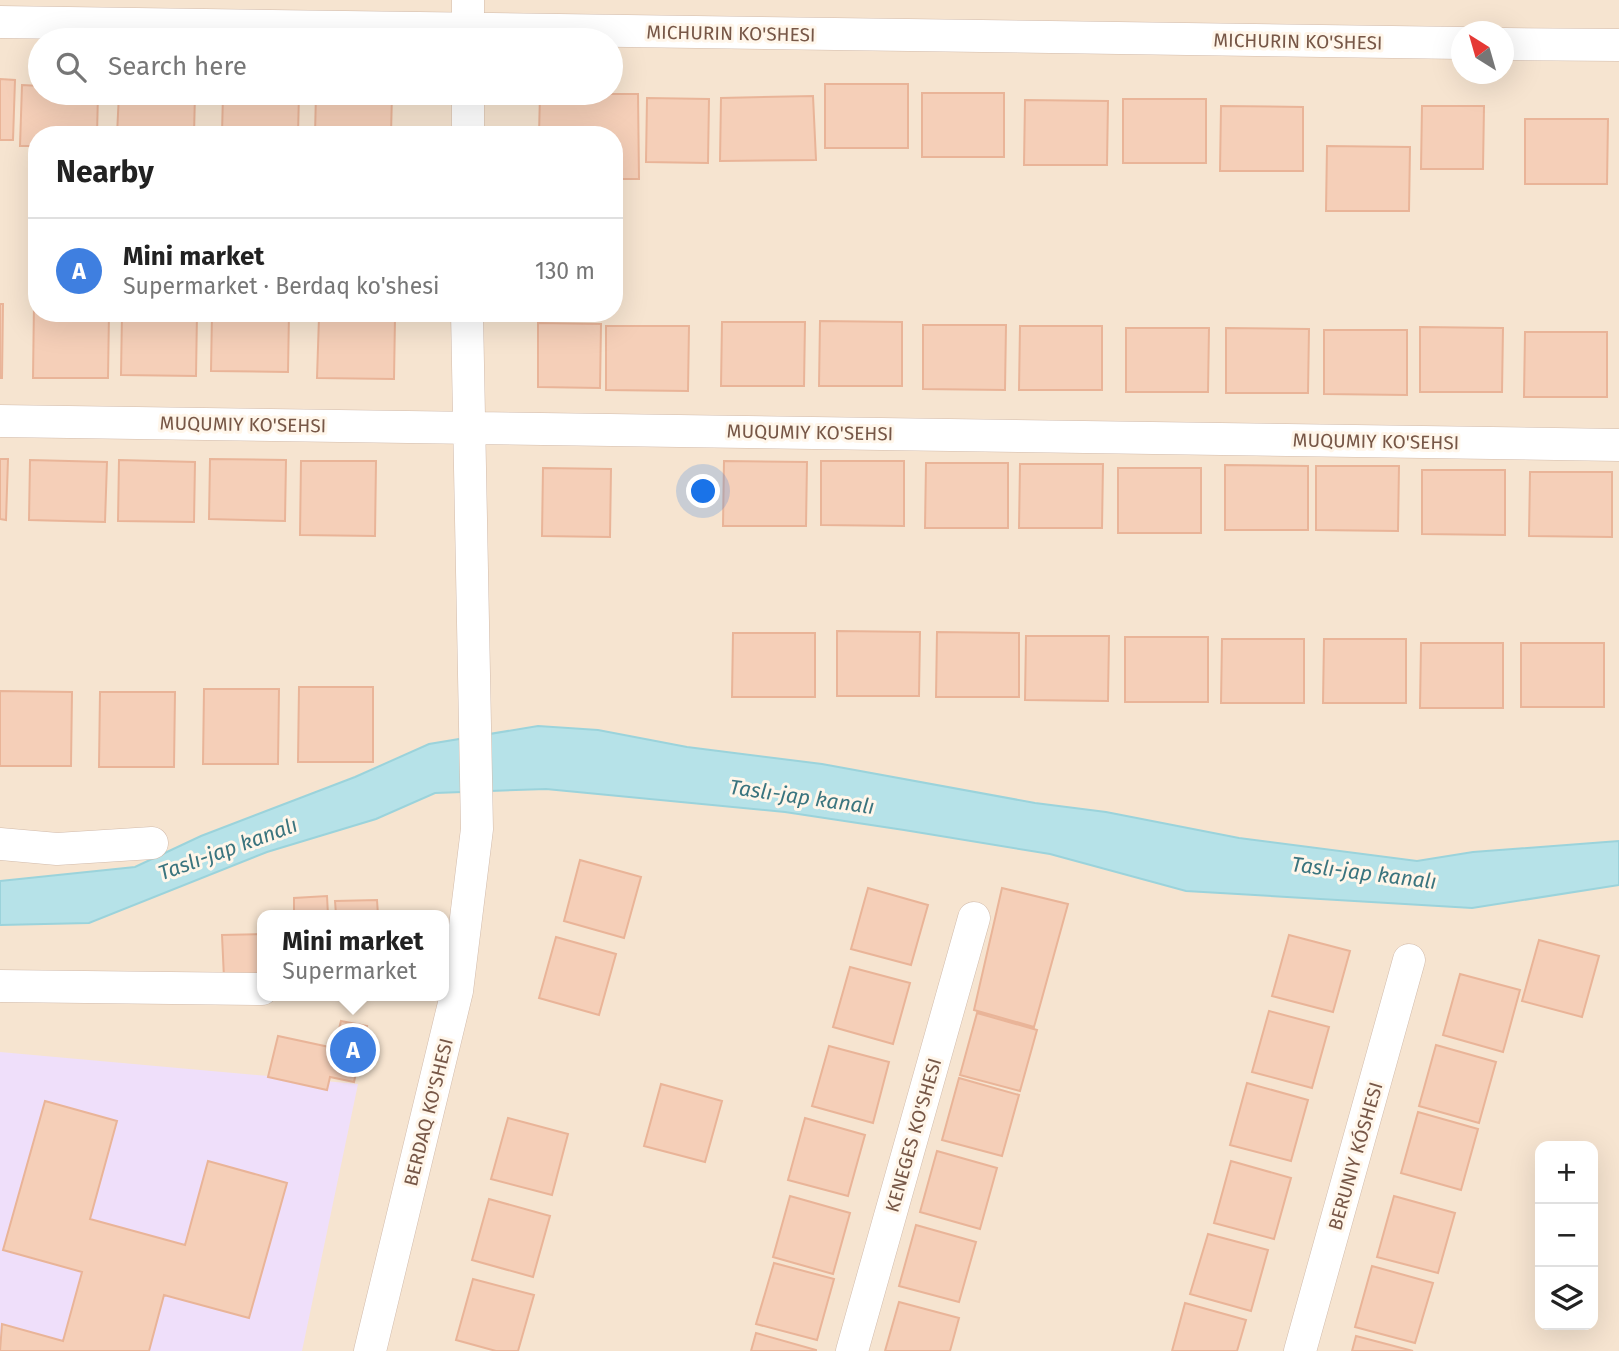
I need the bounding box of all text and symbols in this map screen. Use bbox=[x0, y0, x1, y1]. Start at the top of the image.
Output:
street label: MICHURIN KO'SHESI bbox=[646, 21, 816, 46]
north arrow bbox=[1451, 21, 1514, 84]
search box bbox=[28, 28, 623, 105]
street label: MICHURIN KO'SHESI bbox=[1213, 29, 1383, 54]
icon: search bbox=[52, 48, 90, 86]
text: Search here bbox=[108, 51, 247, 82]
text: Nearby bbox=[56, 154, 154, 190]
text: Mini market bbox=[123, 241, 264, 272]
text: A bbox=[72, 257, 86, 285]
text: 130 m bbox=[535, 257, 595, 285]
text: Supermarket · Berdaq ko'shesi bbox=[123, 272, 440, 300]
street label: MUQUMIY KO'SEHSI bbox=[160, 412, 326, 437]
street label: MUQUMIY KO'SEHSI bbox=[727, 420, 893, 445]
street label: MUQUMIY KO'SEHSI bbox=[1293, 429, 1459, 454]
your location bbox=[686, 474, 720, 508]
water label: Taslı-jap kanalı bbox=[728, 774, 876, 820]
water label: Taslı-jap kanalı bbox=[155, 812, 301, 886]
water label: Taslı-jap kanalı bbox=[1290, 851, 1438, 895]
popup bbox=[257, 910, 449, 1001]
text: Mini market bbox=[282, 926, 424, 957]
text: Supermarket bbox=[282, 957, 417, 985]
pin: A bbox=[330, 1024, 376, 1076]
street label: BERDAQ KO'SHESI bbox=[399, 1036, 458, 1188]
street label: KENEGES KO'SHESI bbox=[881, 1056, 946, 1215]
street label: BERUNIY KÓSHESI bbox=[1323, 1079, 1388, 1233]
map controls bbox=[1535, 1141, 1598, 1330]
button: + bbox=[1535, 1141, 1598, 1204]
button: − bbox=[1535, 1204, 1598, 1267]
button: layers bbox=[1535, 1267, 1598, 1330]

